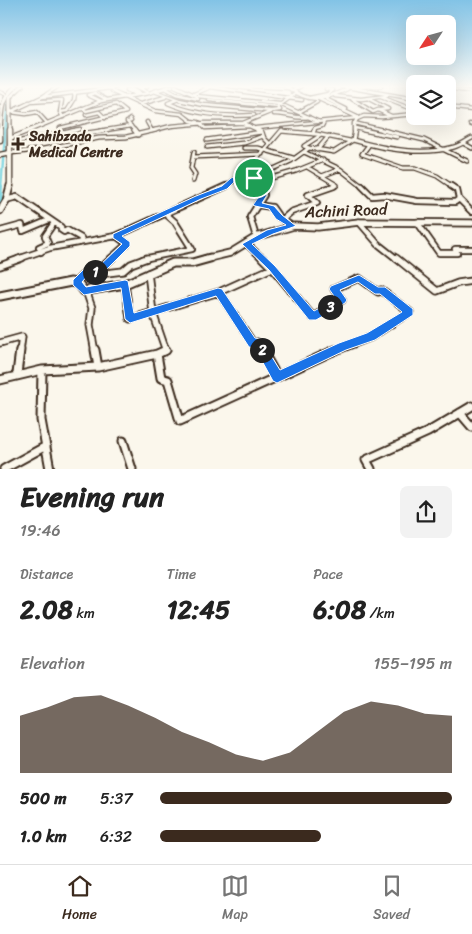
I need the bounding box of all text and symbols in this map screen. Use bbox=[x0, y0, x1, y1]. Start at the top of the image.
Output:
north arrow bbox=[406, 15, 456, 65]
map controls bbox=[406, 15, 456, 125]
button: layers bbox=[406, 75, 456, 125]
place label: Sahibzada Medical Centre bbox=[28, 124, 124, 165]
marker: Sahibzada Medical Centre bbox=[11, 137, 25, 151]
pin bbox=[233, 157, 275, 199]
icon: arrive bbox=[240, 164, 268, 192]
street label: Achini Road bbox=[303, 195, 389, 226]
pin: 1 bbox=[82, 260, 108, 284]
text: 1 bbox=[92, 260, 99, 285]
pin: 3 bbox=[318, 294, 342, 320]
text: 3 bbox=[327, 295, 334, 320]
pin: 2 bbox=[250, 338, 274, 362]
text: 2 bbox=[258, 338, 267, 363]
text: Evening run bbox=[20, 472, 164, 521]
button: share bbox=[400, 486, 452, 538]
text: 19:46 bbox=[20, 516, 61, 545]
text: Distance bbox=[20, 562, 73, 587]
text: Time bbox=[167, 562, 196, 587]
text: Pace bbox=[313, 562, 343, 587]
text: 2.08 bbox=[20, 587, 73, 632]
text: 12:45 bbox=[167, 587, 230, 632]
text: 6:08 bbox=[313, 587, 366, 632]
text: km bbox=[73, 601, 95, 626]
text: /km bbox=[366, 601, 395, 626]
text: Elevation bbox=[20, 649, 85, 678]
text: 155–195 m bbox=[374, 649, 452, 678]
text: 500 m bbox=[20, 784, 66, 813]
text: 5:37 bbox=[100, 784, 133, 813]
text: 1.0 km bbox=[20, 822, 67, 851]
text: 6:32 bbox=[100, 822, 132, 851]
tab: Home bbox=[62, 872, 97, 927]
tab: Map bbox=[221, 872, 249, 927]
tab: Saved bbox=[373, 872, 410, 927]

